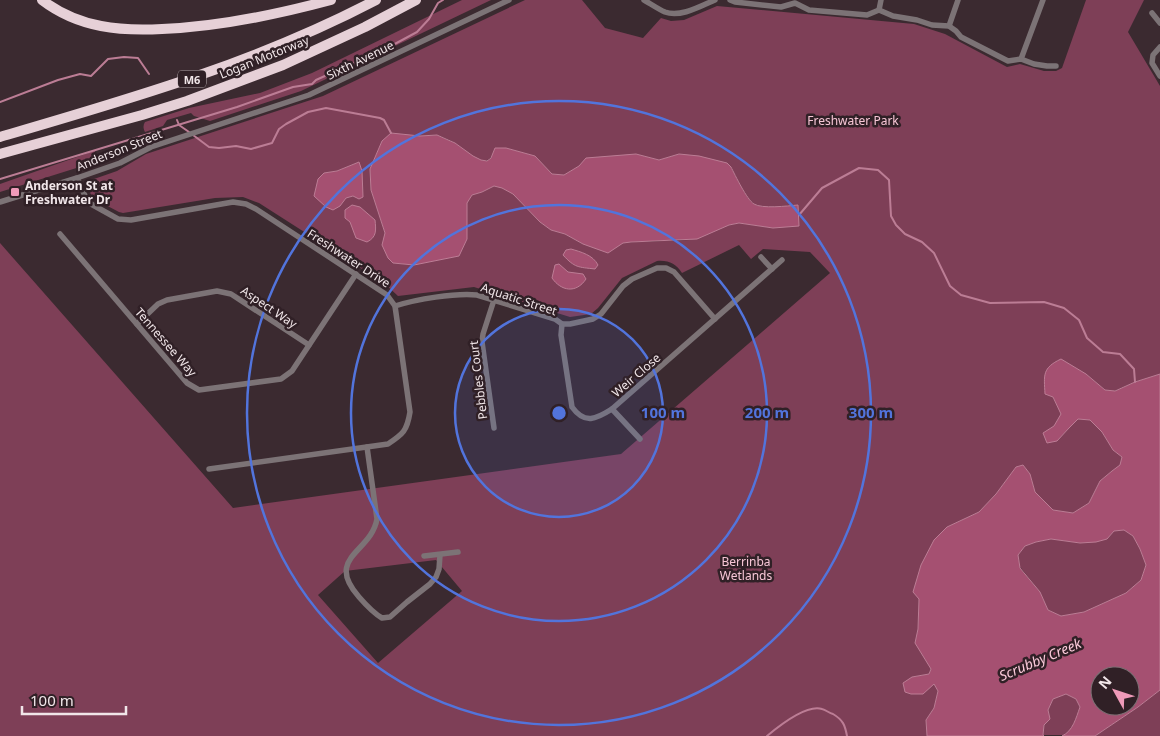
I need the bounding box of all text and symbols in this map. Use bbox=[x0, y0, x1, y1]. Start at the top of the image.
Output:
street label: Logan Motorway bbox=[217, 31, 312, 83]
street label: Sixth Avenue bbox=[323, 36, 397, 84]
road number: M6 bbox=[178, 70, 206, 88]
park label: Freshwater Park bbox=[807, 112, 899, 129]
street label: Anderson Street bbox=[74, 125, 165, 175]
place label: Anderson St at Freshwater Dr bbox=[25, 177, 113, 208]
marker: Anderson St at Freshwater Dr bbox=[9, 186, 21, 198]
street label: Freshwater Drive bbox=[304, 225, 394, 291]
street label: Aquatic Street bbox=[479, 279, 560, 319]
street label: Aspect Way bbox=[237, 282, 301, 333]
street label: Tennessee Way bbox=[131, 304, 201, 381]
street label: Pebbles Court bbox=[465, 339, 491, 420]
street label: Weir Close bbox=[608, 349, 664, 401]
text: 100 m bbox=[641, 402, 685, 422]
text: 200 m bbox=[745, 402, 789, 422]
text: 300 m bbox=[849, 402, 893, 422]
centre of rings bbox=[550, 404, 568, 422]
park label: Berrinba Wetlands bbox=[720, 553, 772, 584]
water label: Scrubby Creek bbox=[996, 633, 1085, 685]
north arrow bbox=[1090, 666, 1140, 716]
text: N bbox=[1094, 672, 1116, 693]
scale bar bbox=[22, 684, 126, 716]
text: 100 m bbox=[30, 690, 74, 710]

